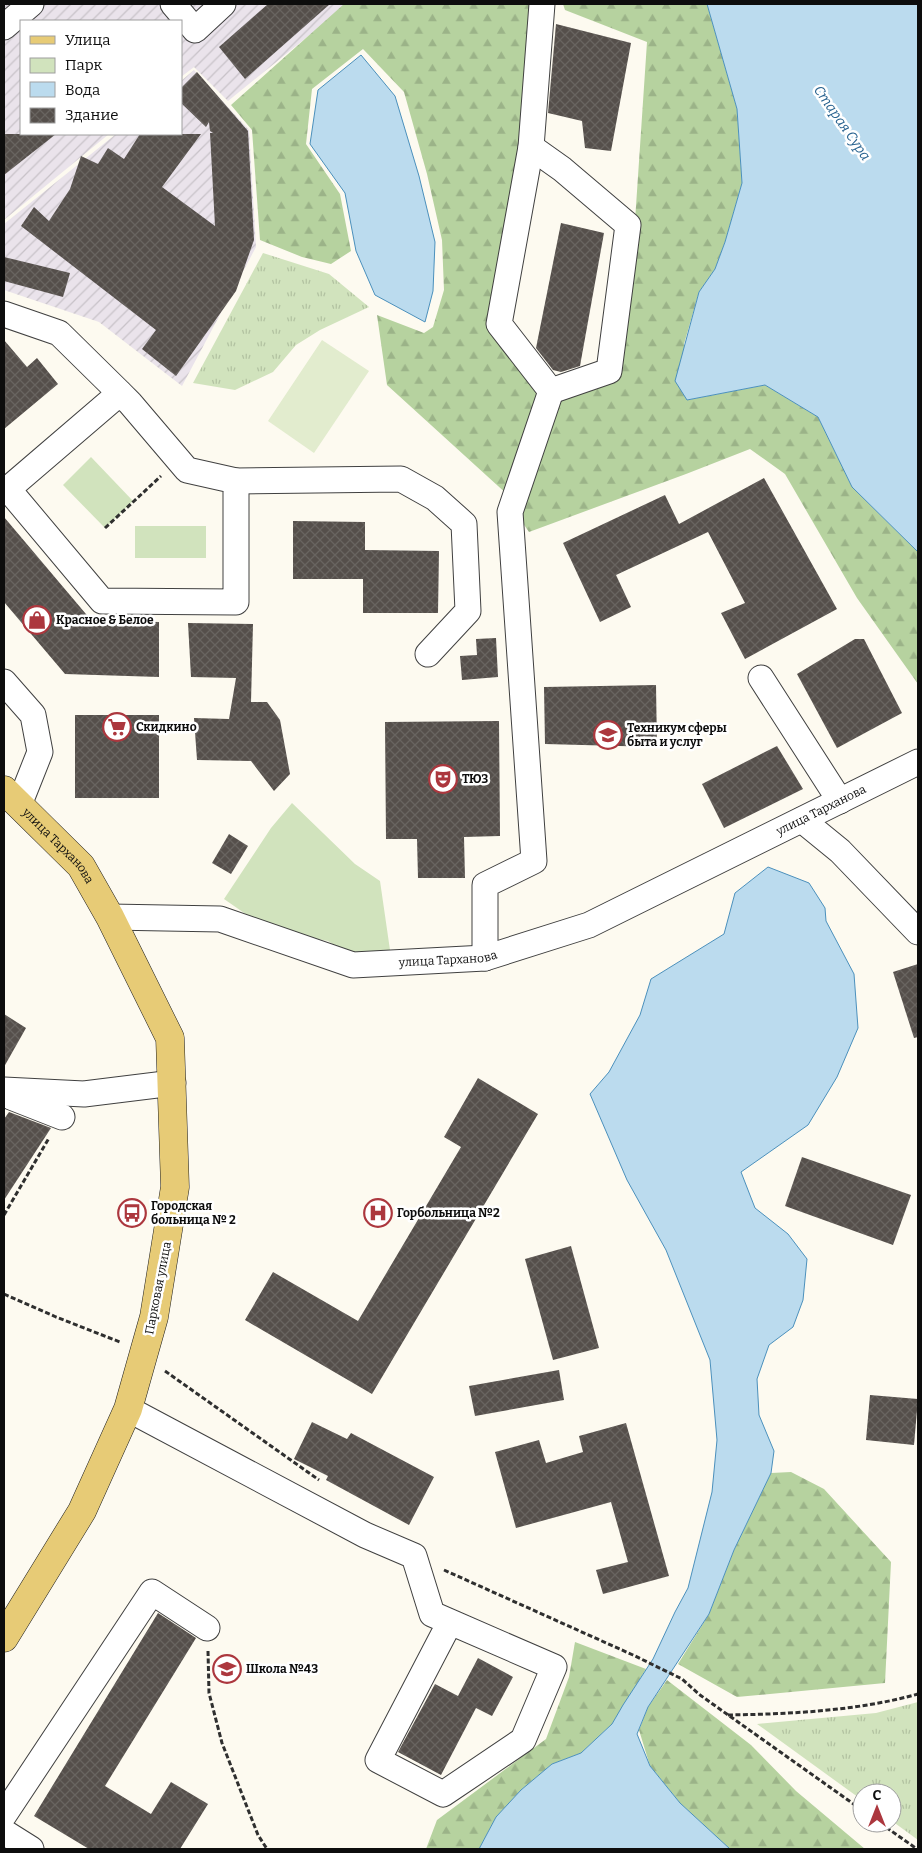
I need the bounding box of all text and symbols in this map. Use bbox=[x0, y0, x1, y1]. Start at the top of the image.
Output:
legend bbox=[20, 20, 182, 135]
text: Улица bbox=[65, 31, 111, 49]
text: Парк bbox=[65, 56, 103, 74]
text: Вода bbox=[65, 81, 100, 99]
water label: Старая Сура bbox=[810, 82, 874, 164]
text: Здание bbox=[65, 106, 119, 124]
shop icon: Красное & Белое bbox=[22, 605, 52, 635]
place label: Красное & Белое bbox=[56, 613, 154, 627]
supermarket icon: Скидкино bbox=[102, 712, 132, 742]
place label: Скидкино bbox=[136, 720, 197, 734]
school or university icon: Техникум сферы быта и услуг bbox=[593, 720, 623, 750]
place label: Техникум сферы быта и услуг bbox=[627, 721, 727, 749]
theatre icon: ТЮЗ bbox=[428, 764, 458, 794]
place label: ТЮЗ bbox=[462, 772, 488, 786]
street label: улица Тарханова bbox=[773, 782, 869, 839]
street label: улица Тарханова bbox=[19, 804, 97, 886]
street label: улица Тарханова bbox=[398, 947, 499, 970]
bus stop icon: Городская больница № 2 bbox=[117, 1198, 147, 1228]
hospital icon: Горбольница №2 bbox=[363, 1198, 393, 1228]
place label: Городская больница № 2 bbox=[151, 1199, 236, 1227]
place label: Горбольница №2 bbox=[397, 1206, 500, 1220]
street label: Парковая улица bbox=[142, 1240, 174, 1336]
school or university icon: Школа №43 bbox=[212, 1654, 242, 1684]
place label: Школа №43 bbox=[246, 1662, 318, 1676]
north arrow bbox=[852, 1783, 902, 1833]
text: С bbox=[873, 1787, 882, 1804]

